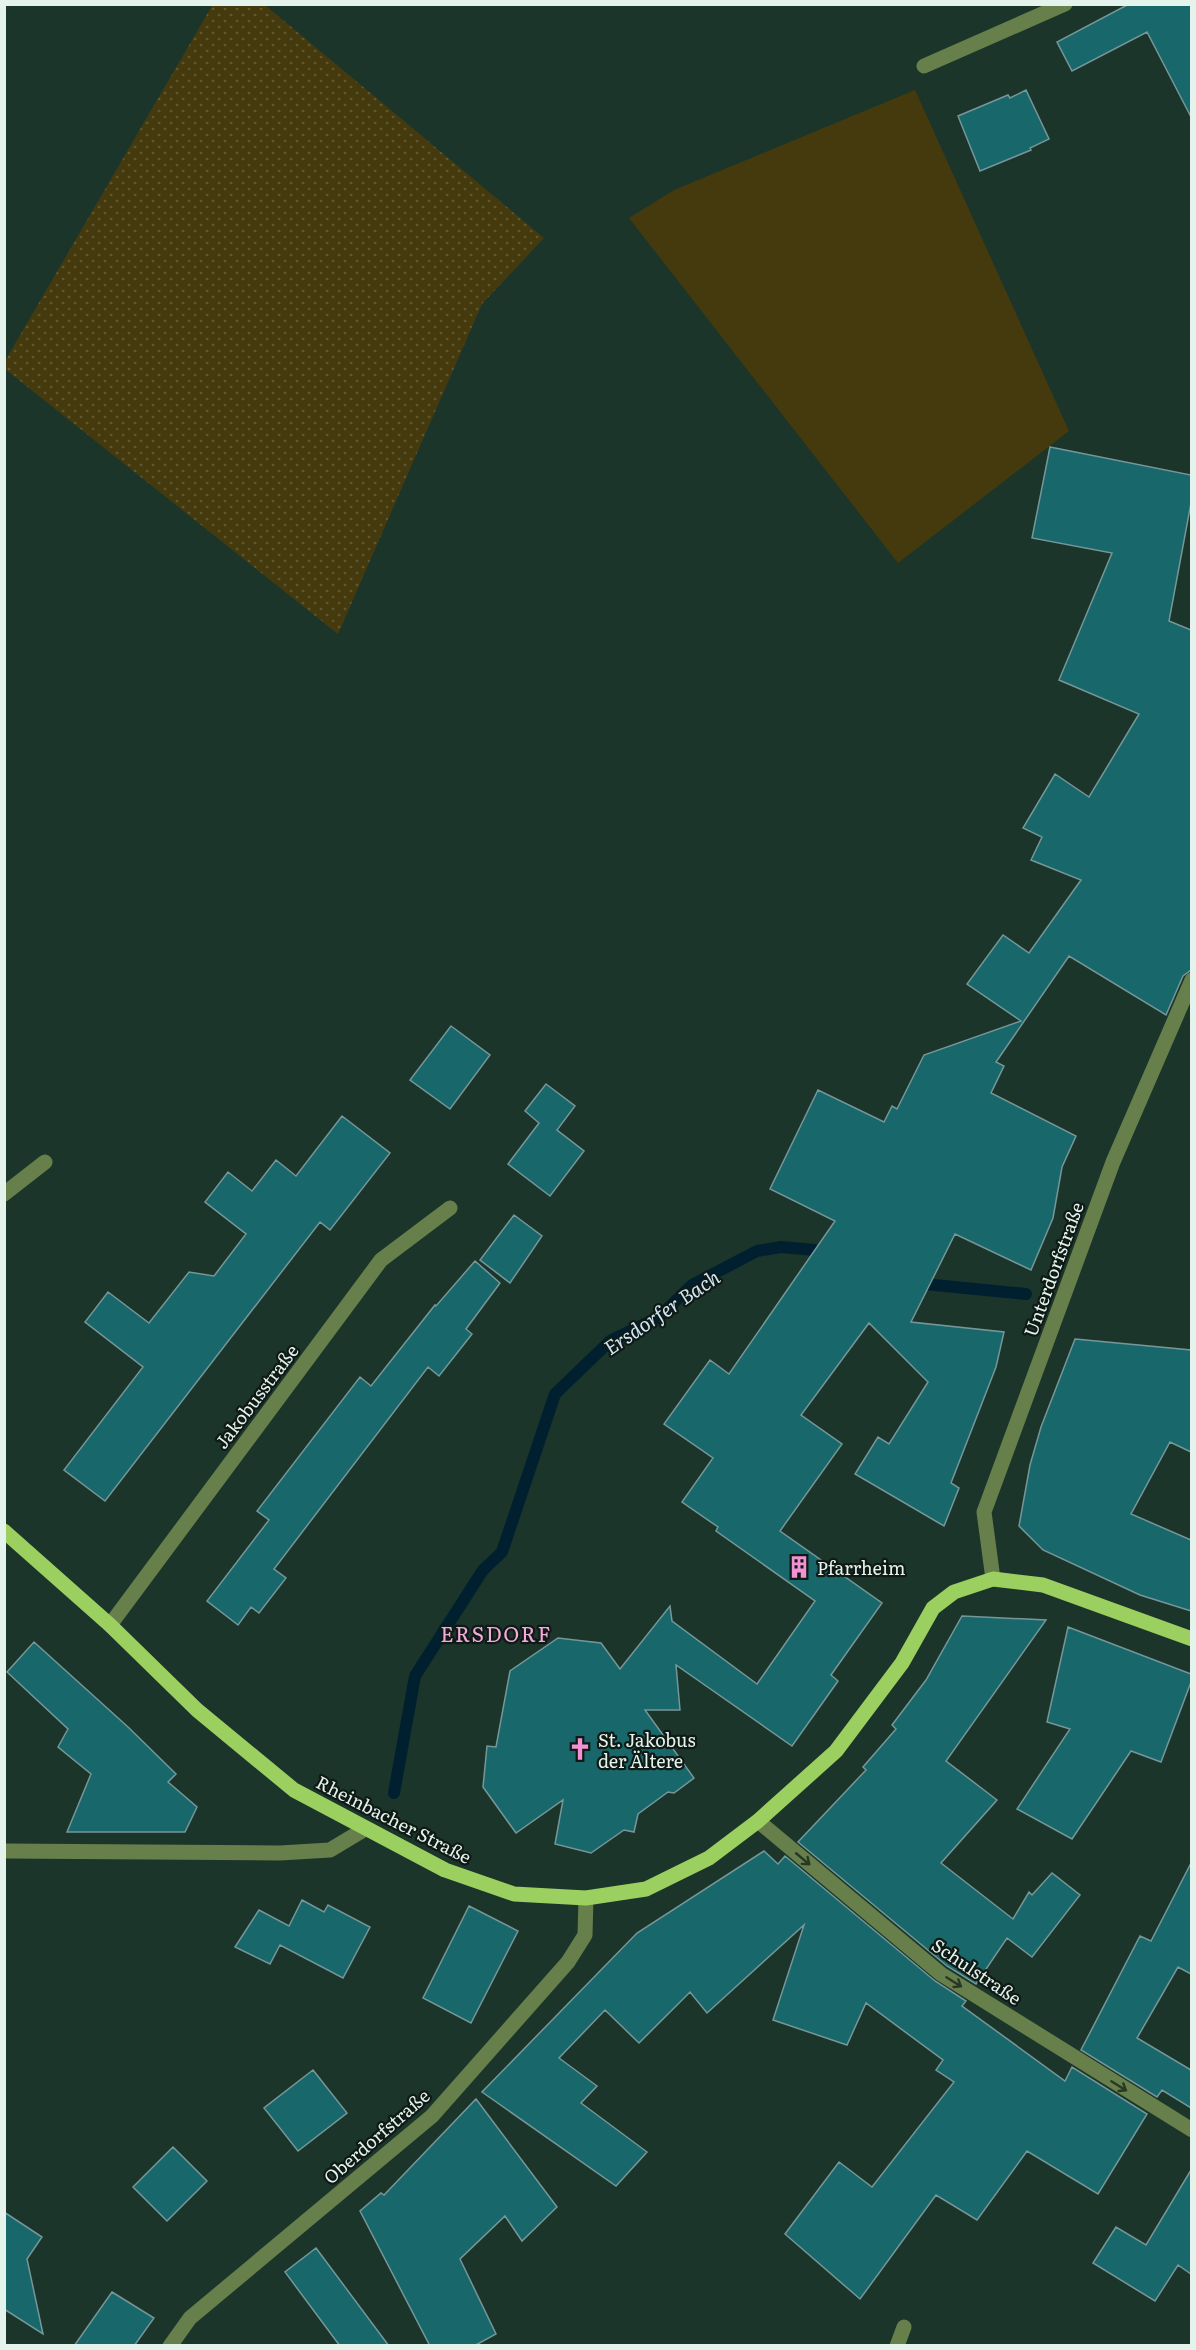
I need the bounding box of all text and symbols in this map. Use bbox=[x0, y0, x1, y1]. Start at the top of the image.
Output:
street label: Unterdorfstraße bbox=[1016, 1198, 1090, 1340]
water label: Ersdorfer Bach bbox=[597, 1261, 725, 1361]
street label: Jakobusstraße bbox=[208, 1338, 304, 1454]
building icon: Pfarrheim bbox=[786, 1554, 812, 1580]
place label: Pfarrheim bbox=[817, 1554, 905, 1581]
district label: ERSDORF bbox=[440, 1617, 552, 1648]
place label: St. Jakobus der Ältere bbox=[598, 1726, 696, 1774]
church icon: St. Jakobus der Ältere bbox=[567, 1736, 593, 1762]
street label: Rheinbacher Straße bbox=[312, 1768, 476, 1870]
one-way arrow bbox=[795, 1852, 810, 1866]
street label: Schulstraße bbox=[927, 1931, 1027, 2011]
one-way arrow bbox=[945, 1976, 962, 1988]
one-way arrow bbox=[1110, 2081, 1127, 2093]
street label: Oberdorfstraße bbox=[317, 2082, 435, 2190]

